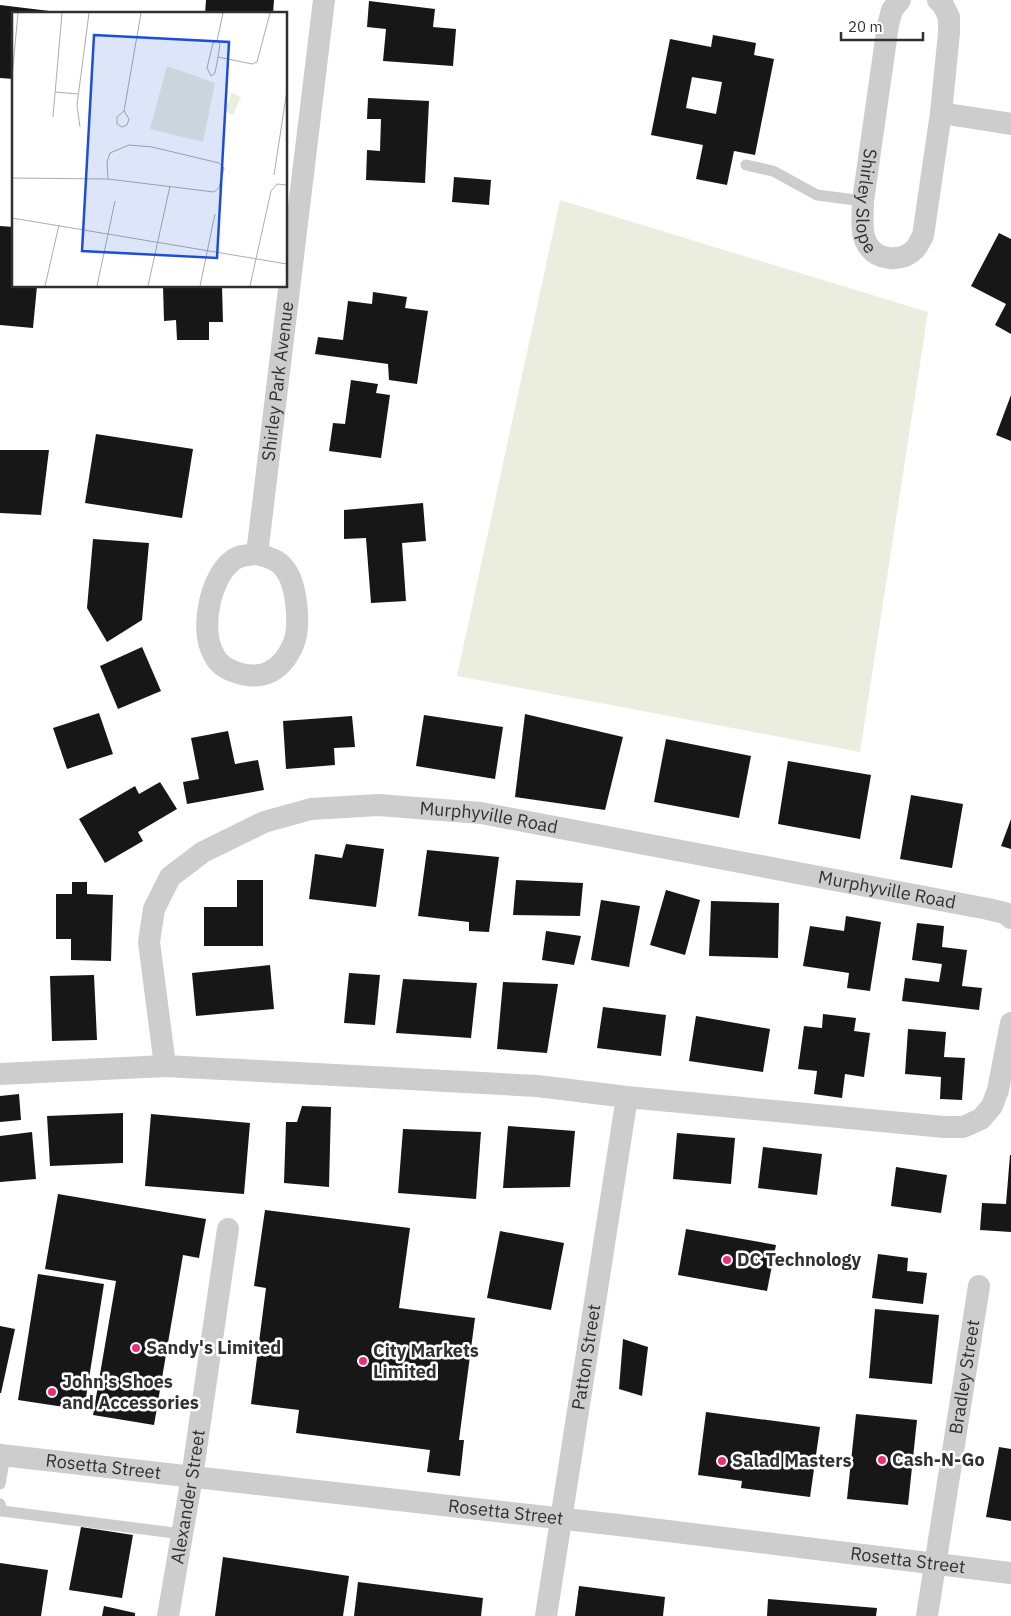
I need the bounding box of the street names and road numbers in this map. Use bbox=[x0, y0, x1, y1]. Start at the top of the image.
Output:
street label: Shirley Slope bbox=[851, 147, 882, 258]
street label: Shirley Park Avenue bbox=[256, 300, 298, 462]
street label: Murphyville Road bbox=[419, 796, 560, 838]
street label: Murphyville Road bbox=[816, 865, 958, 914]
street label: Patton Street bbox=[566, 1303, 606, 1412]
street label: Bradley Street bbox=[944, 1318, 985, 1436]
street label: Alexander Street bbox=[165, 1428, 210, 1566]
street label: Rosetta Street bbox=[45, 1448, 162, 1484]
street label: Rosetta Street bbox=[447, 1494, 565, 1530]
street label: Rosetta Street bbox=[849, 1541, 967, 1578]

